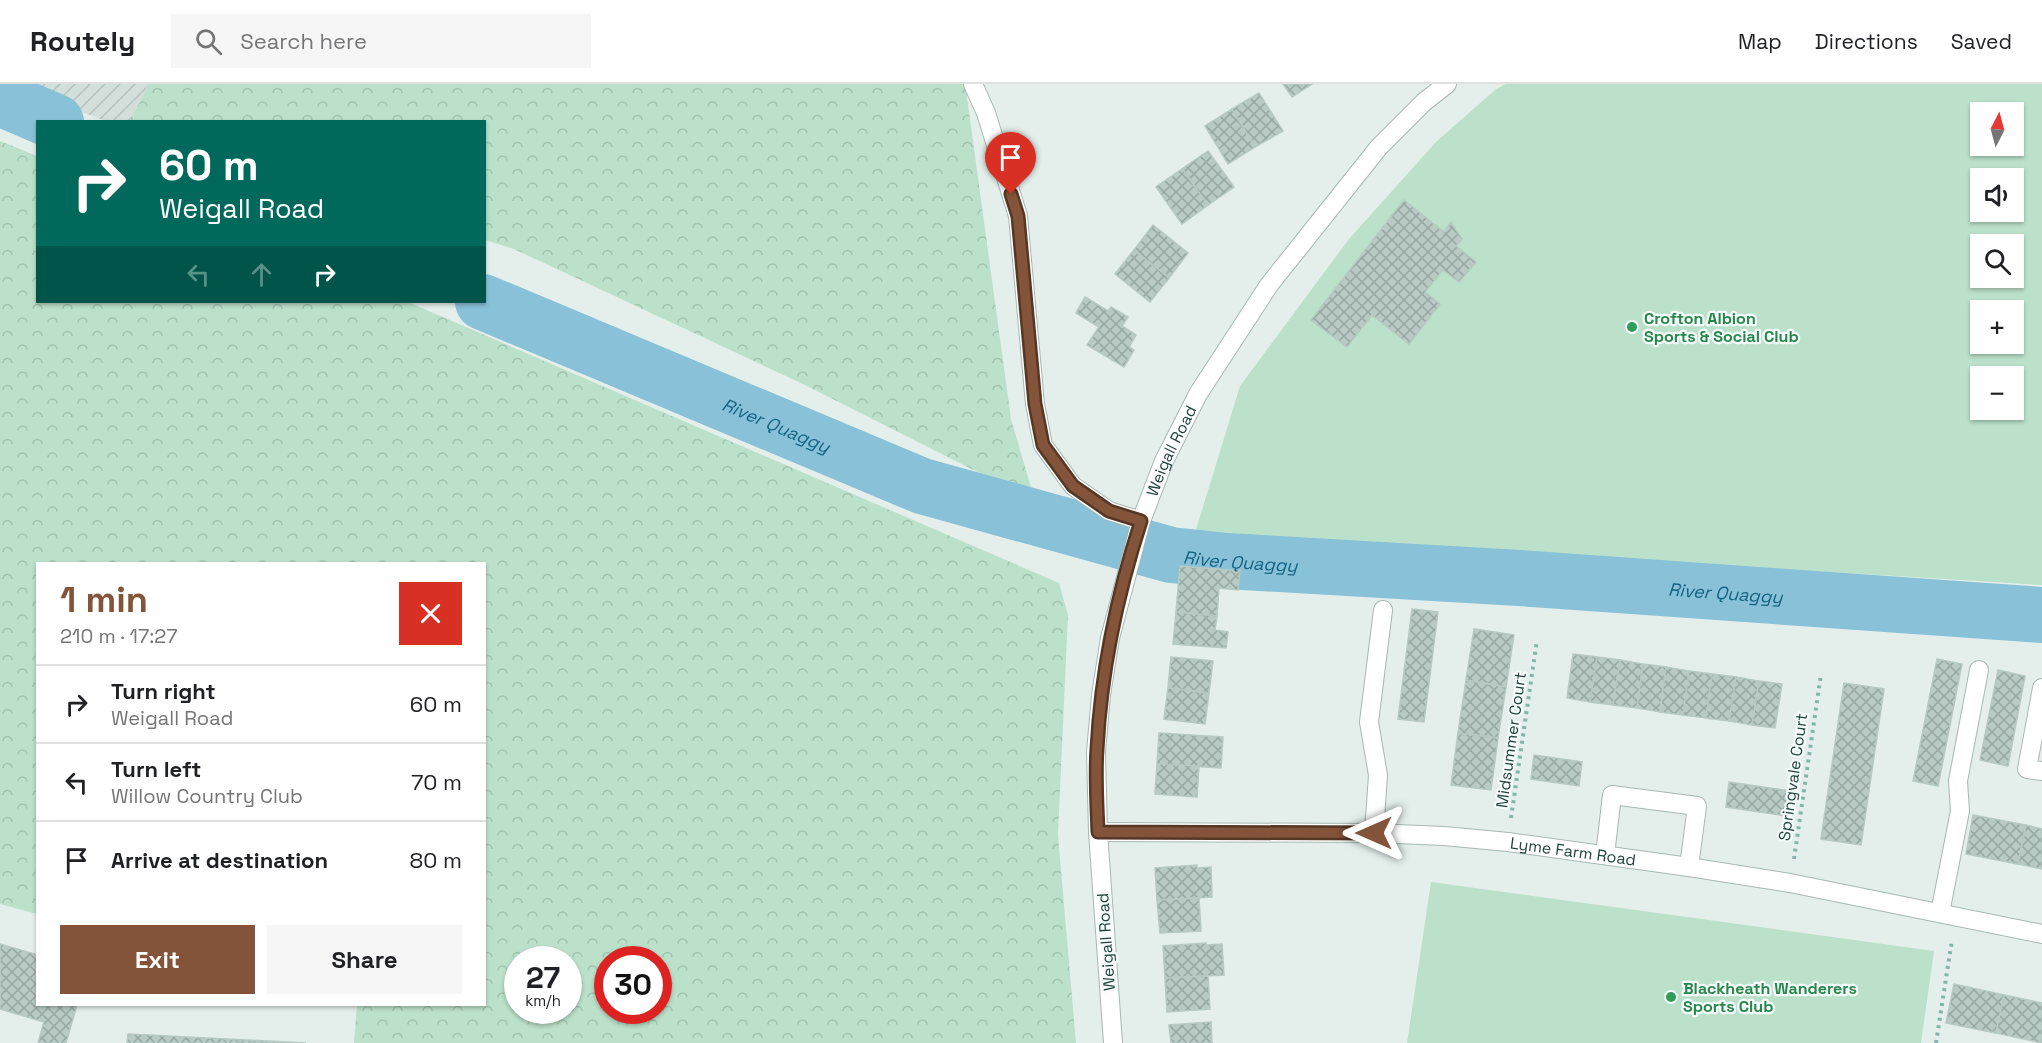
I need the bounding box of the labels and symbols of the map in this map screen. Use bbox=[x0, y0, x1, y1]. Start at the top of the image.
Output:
north arrow bbox=[1970, 102, 2024, 156]
pin bbox=[985, 132, 1036, 194]
place label: Crofton Albion Sports & Social Club bbox=[1644, 308, 1799, 347]
marker: Crofton Albion Sports & Social Club bbox=[1625, 320, 1639, 334]
water label: River Quaggy bbox=[719, 392, 834, 458]
street label: Weigall Road bbox=[1141, 402, 1201, 499]
water label: River Quaggy bbox=[1182, 545, 1299, 577]
water label: River Quaggy bbox=[1667, 577, 1784, 608]
street label: Midsummer Court bbox=[1491, 671, 1531, 809]
street label: Springvale Court bbox=[1774, 712, 1812, 842]
position arrow bbox=[1342, 801, 1406, 865]
street label: Lyme Farm Road bbox=[1509, 832, 1637, 870]
street label: Weigall Road bbox=[1092, 892, 1120, 992]
speed limit sign: 30 bbox=[594, 946, 672, 1024]
place label: Blackheath Wanderers Sports Club bbox=[1683, 978, 1857, 1017]
marker: Blackheath Wanderers Sports Club bbox=[1664, 990, 1678, 1004]

